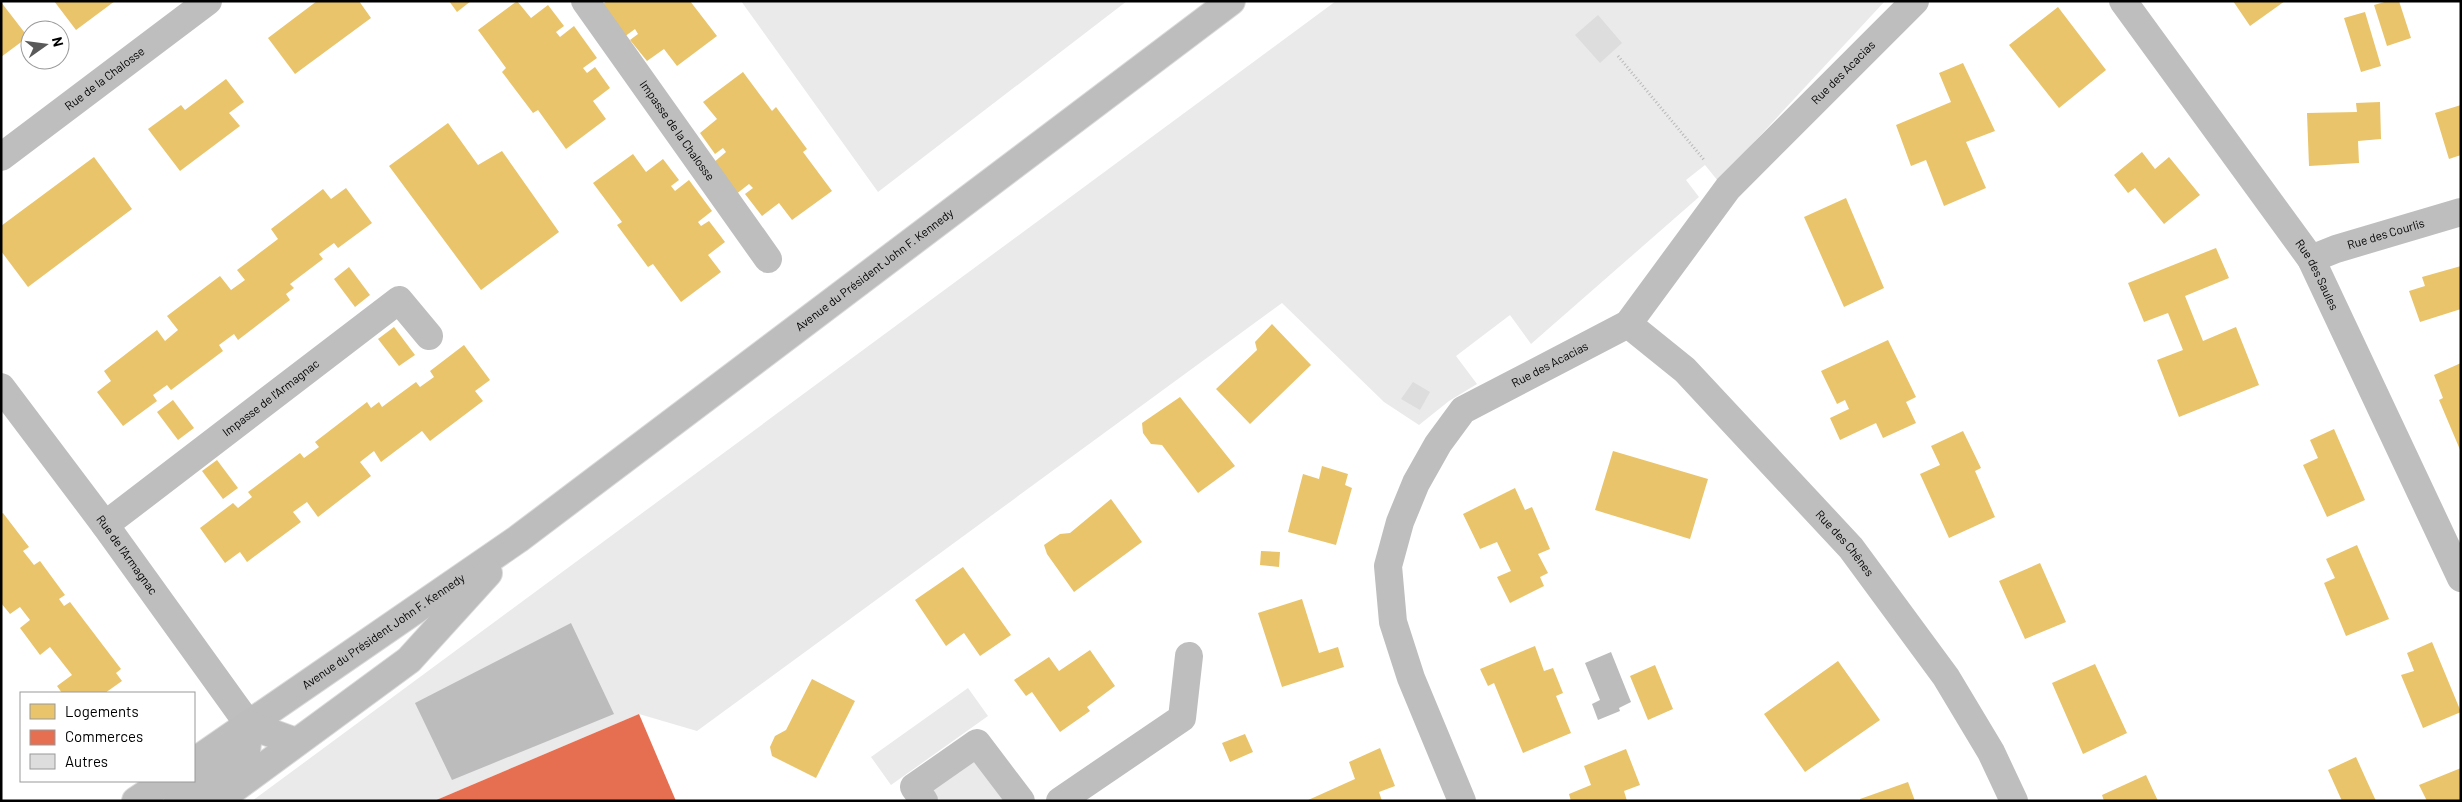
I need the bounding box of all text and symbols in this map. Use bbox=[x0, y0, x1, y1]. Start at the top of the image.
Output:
north arrow bbox=[20, 20, 70, 70]
text: N bbox=[49, 35, 67, 48]
street label: Rue des Acacias bbox=[1808, 37, 1878, 107]
street label: Rue de la Chalosse bbox=[62, 43, 147, 113]
street label: Impasse de la Chalosse bbox=[637, 77, 718, 183]
street label: Avenue du Président John F. Kennedy bbox=[792, 205, 956, 333]
street label: Rue des Courlis bbox=[2345, 215, 2426, 251]
street label: Rue des Saules bbox=[2293, 236, 2342, 312]
street label: Rue des Acacias bbox=[1509, 338, 1590, 390]
street label: Impasse de l'Armagnac bbox=[219, 356, 321, 439]
street label: Rue des Chênes bbox=[1813, 507, 1877, 579]
street label: Rue de l'Armagnac bbox=[94, 512, 161, 597]
street label: Avenue du Président John F. Kennedy bbox=[299, 570, 467, 692]
legend bbox=[20, 692, 195, 782]
text: Logements bbox=[65, 702, 139, 720]
text: Commerces bbox=[65, 727, 143, 745]
text: Autres bbox=[65, 752, 108, 770]

